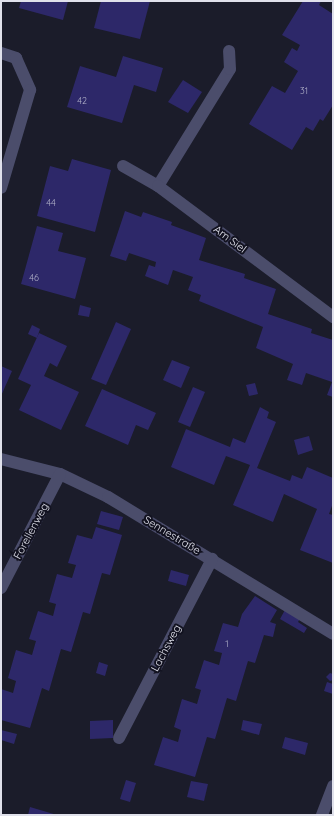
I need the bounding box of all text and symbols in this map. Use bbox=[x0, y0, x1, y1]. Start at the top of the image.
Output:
house number: 31 bbox=[300, 86, 308, 96]
house number: 42 bbox=[77, 96, 87, 106]
house number: 44 bbox=[46, 198, 56, 208]
street label: Am Siel bbox=[211, 222, 249, 256]
house number: 46 bbox=[29, 273, 39, 283]
street label: Forellenweg bbox=[11, 501, 51, 561]
street label: Sennestraße bbox=[141, 513, 203, 557]
street label: Lachsweg bbox=[148, 622, 184, 674]
house number: 1 bbox=[225, 639, 229, 649]

